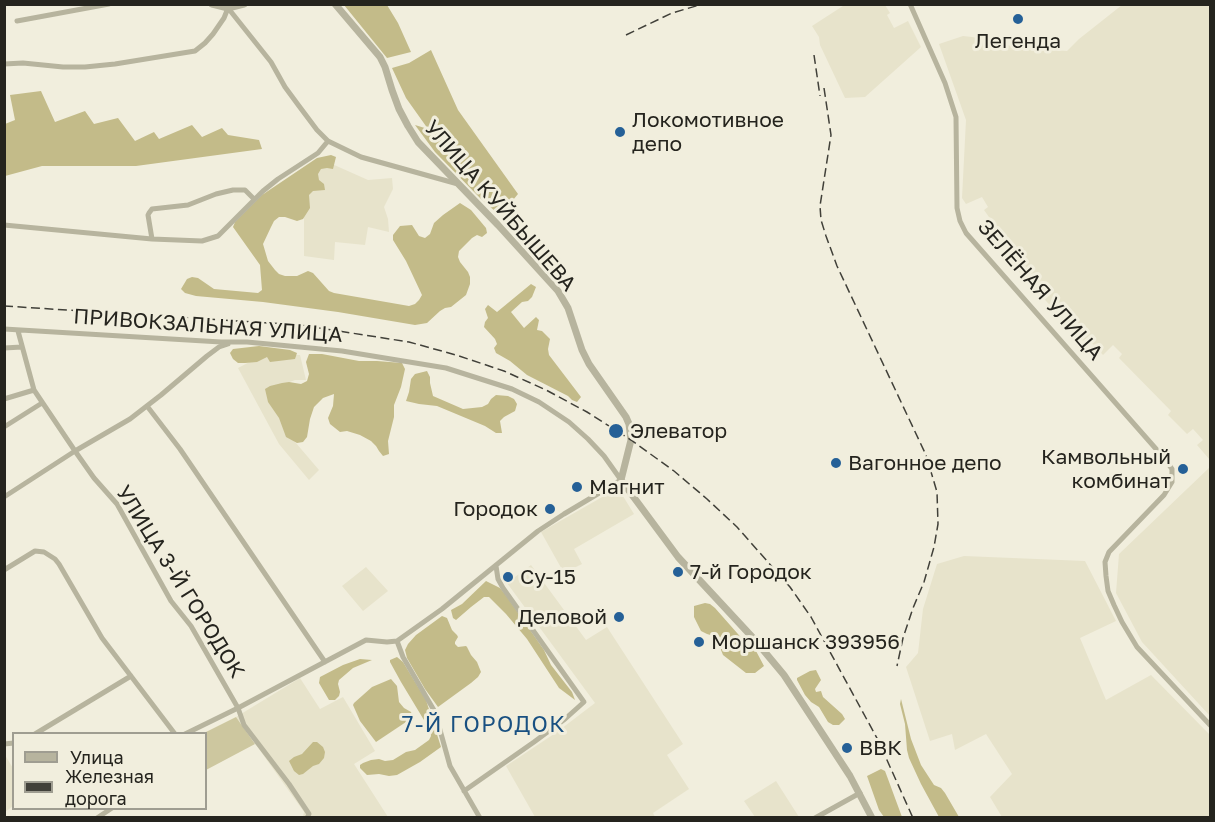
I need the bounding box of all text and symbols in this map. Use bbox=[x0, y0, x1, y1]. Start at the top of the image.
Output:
marker: Легенда bbox=[1011, 12, 1025, 26]
place label: Легенда bbox=[975, 28, 1061, 54]
place label: Локомотивное депо bbox=[632, 107, 784, 157]
street label: УЛИЦА КУЙБЫШЕВА bbox=[419, 115, 581, 297]
marker: Локомотивное депо bbox=[613, 125, 627, 139]
street label: ЗЕЛЁНАЯ УЛИЦА bbox=[972, 214, 1108, 366]
street label: ПРИВОКЗАЛЬНАЯ УЛИЦА bbox=[73, 304, 343, 348]
place label: Элеватор bbox=[630, 418, 727, 444]
marker: Элеватор bbox=[607, 422, 625, 440]
place label: Камвольный комбинат bbox=[1041, 444, 1171, 494]
place label: Вагонное депо bbox=[848, 450, 1002, 476]
marker: Вагонное депо bbox=[829, 456, 843, 470]
marker: Камвольный комбинат bbox=[1176, 462, 1190, 476]
place label: Магнит bbox=[589, 474, 664, 500]
marker: Магнит bbox=[570, 480, 584, 494]
street label: УЛИЦА 3-Й ГОРОДОК bbox=[110, 481, 250, 683]
place label: Городок bbox=[453, 496, 538, 522]
marker: Городок bbox=[543, 502, 557, 516]
place label: 7-й Городок bbox=[690, 559, 812, 585]
place label: Су-15 bbox=[520, 564, 576, 590]
marker: 7-й Городок bbox=[671, 565, 685, 579]
marker: Су-15 bbox=[501, 570, 515, 584]
place label: Деловой bbox=[518, 604, 607, 630]
marker: Деловой bbox=[612, 610, 626, 624]
place label: Моршанск 393956 bbox=[711, 629, 900, 655]
marker: Моршанск 393956 bbox=[692, 635, 706, 649]
district label: 7-Й ГОРОДОК bbox=[402, 712, 566, 738]
legend bbox=[12, 732, 207, 810]
place label: ВВК bbox=[859, 735, 902, 761]
marker: ВВК bbox=[840, 741, 854, 755]
text: Улица bbox=[70, 746, 124, 768]
text: Железная дорога bbox=[65, 765, 154, 809]

